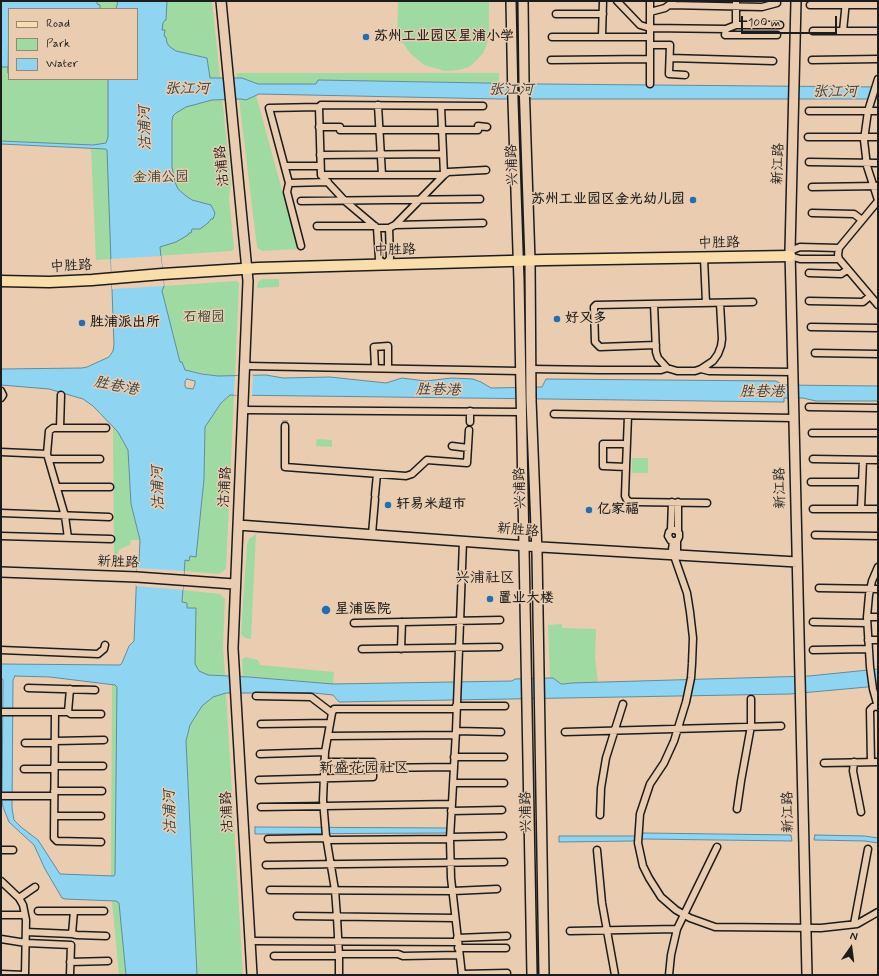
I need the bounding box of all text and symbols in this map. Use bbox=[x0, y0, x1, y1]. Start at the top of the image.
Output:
legend bbox=[8, 8, 138, 80]
scale bar bbox=[743, 8, 839, 34]
text: 100 m bbox=[748, 15, 780, 31]
text: Road bbox=[46, 16, 70, 32]
place label: 苏州工业园区星浦小学 bbox=[374, 29, 514, 45]
marker: 苏州工业园区星浦小学 bbox=[361, 32, 371, 42]
text: Park bbox=[46, 36, 70, 52]
text: Water bbox=[46, 56, 78, 72]
water label: 张江河 bbox=[165, 81, 209, 99]
water label: 张江河 bbox=[489, 82, 533, 100]
water label: 张江河 bbox=[813, 84, 857, 102]
water label: 沽浦河 bbox=[136, 105, 156, 151]
street label: 新江路 bbox=[770, 143, 788, 185]
street label: 沽浦路 bbox=[212, 144, 234, 188]
street label: 兴浦路 bbox=[504, 144, 522, 186]
park label: 金浦公园 bbox=[133, 170, 189, 186]
place label: 苏州工业园区金光幼儿园 bbox=[531, 192, 685, 208]
marker: 苏州工业园区金光幼儿园 bbox=[688, 195, 698, 205]
street label: 中胜路 bbox=[698, 235, 740, 253]
street label: 中胜路 bbox=[374, 242, 416, 260]
street label: 中胜路 bbox=[50, 258, 92, 276]
park label: 石榴园 bbox=[183, 310, 225, 326]
place label: 好又多 bbox=[565, 311, 607, 327]
marker: 好又多 bbox=[552, 314, 562, 324]
place label: 胜浦派出所 bbox=[90, 315, 160, 331]
marker: 胜浦派出所 bbox=[77, 318, 87, 328]
water label: 胜巷港 bbox=[92, 374, 140, 400]
water label: 胜巷港 bbox=[415, 382, 461, 400]
water label: 胜巷港 bbox=[740, 384, 784, 402]
water label: 沽浦河 bbox=[149, 465, 169, 511]
street label: 沽浦路 bbox=[217, 466, 235, 508]
street label: 兴浦路 bbox=[512, 467, 530, 509]
street label: 新江路 bbox=[772, 467, 790, 509]
place label: 轩易米超市 bbox=[396, 497, 466, 513]
marker: 轩易米超市 bbox=[383, 500, 393, 510]
place label: 亿家福 bbox=[597, 502, 639, 518]
marker: 亿家福 bbox=[584, 505, 594, 515]
street label: 新胜路 bbox=[496, 521, 540, 541]
street label: 新胜路 bbox=[97, 554, 139, 572]
district label: 兴浦社区 bbox=[455, 570, 515, 588]
place label: 置业大楼 bbox=[498, 591, 554, 607]
marker: 置业大楼 bbox=[485, 594, 495, 604]
place label: 星浦医院 bbox=[335, 602, 391, 618]
marker: 星浦医院 bbox=[320, 604, 332, 616]
district label: 新盛花园社区 bbox=[319, 760, 409, 778]
water label: 沽浦河 bbox=[161, 789, 181, 835]
street label: 沽浦路 bbox=[219, 791, 237, 833]
street label: 兴浦路 bbox=[518, 791, 536, 833]
street label: 新江路 bbox=[780, 791, 798, 833]
north arrow bbox=[831, 928, 871, 968]
text: N bbox=[849, 929, 859, 944]

